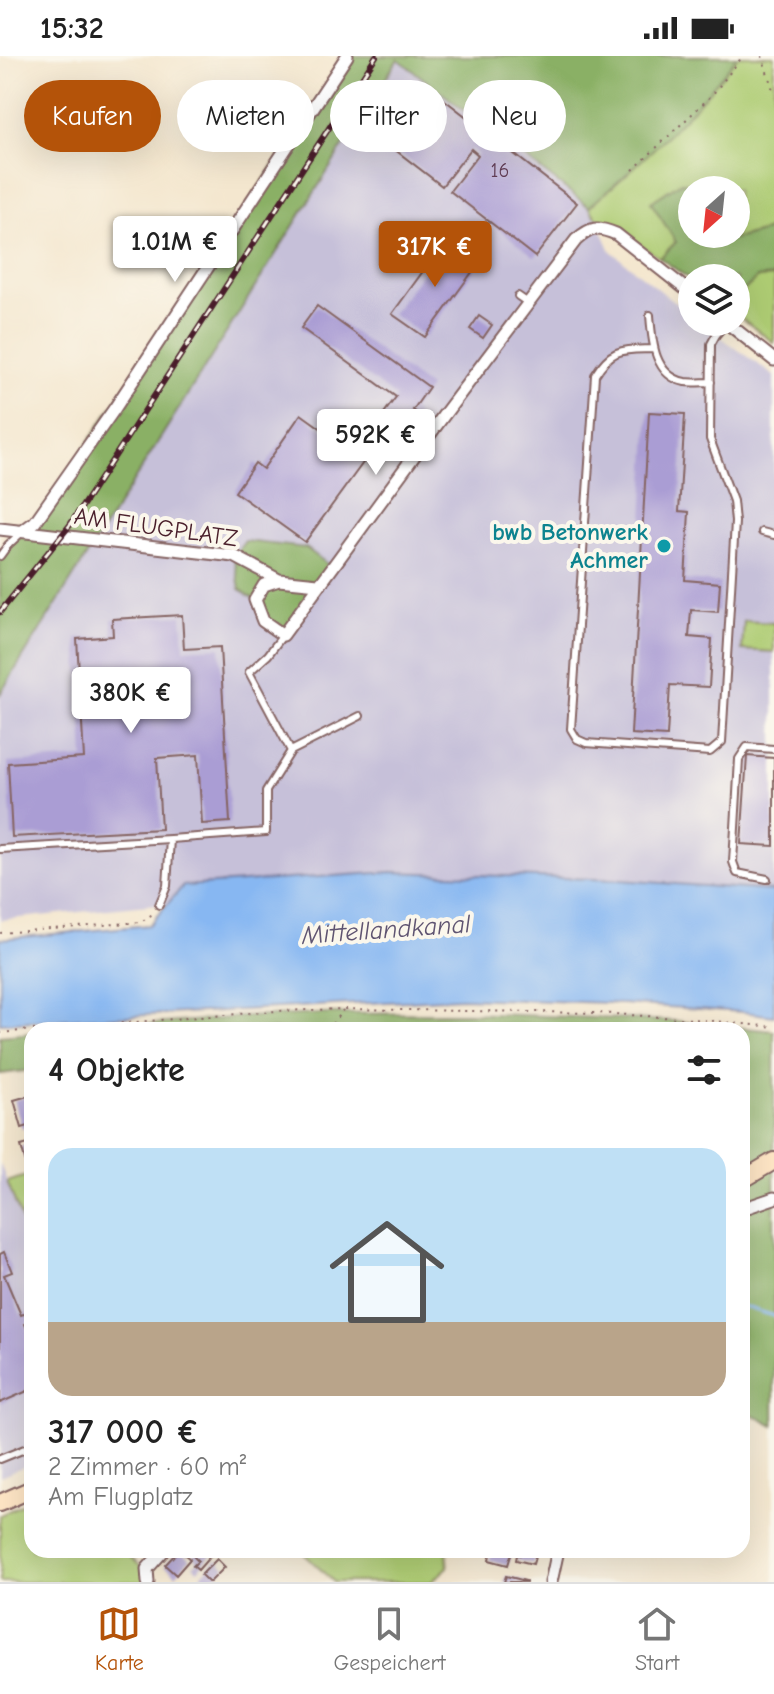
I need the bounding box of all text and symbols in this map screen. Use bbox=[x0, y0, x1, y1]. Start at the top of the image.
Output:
text: 15:32 bbox=[40, 11, 104, 46]
chip: Kaufen bbox=[24, 80, 161, 152]
chip: Mieten bbox=[177, 80, 314, 152]
chip: Filter bbox=[330, 80, 447, 152]
chip: Neu bbox=[463, 80, 566, 152]
house number: 16 bbox=[491, 159, 509, 182]
north arrow bbox=[678, 176, 750, 248]
map controls bbox=[678, 176, 750, 336]
pin: 1.01M € bbox=[101, 216, 249, 284]
pin: 317K € bbox=[370, 221, 500, 289]
text: 1.01M € bbox=[131, 227, 219, 257]
text: 317K € bbox=[397, 232, 473, 262]
button: layers bbox=[678, 264, 750, 336]
pin: 592K € bbox=[311, 409, 441, 477]
text: 592K € bbox=[335, 420, 417, 450]
street label: AM FLUGPLATZ bbox=[72, 502, 240, 552]
place label: bwb Betonwerk Achmer bbox=[492, 518, 648, 574]
marker: bwb Betonwerk Achmer bbox=[655, 537, 673, 555]
pin: 380K € bbox=[66, 667, 196, 735]
text: 380K € bbox=[90, 678, 172, 708]
water label: Mittellandkanal bbox=[300, 909, 472, 951]
icon: filters bbox=[682, 1048, 726, 1092]
text: 4 Objekte bbox=[48, 1050, 185, 1090]
icon: home bbox=[315, 1200, 459, 1344]
text: 317 000 € bbox=[48, 1412, 199, 1452]
text: 2 Zimmer · 60 m² bbox=[48, 1452, 246, 1482]
text: Am Flugplatz bbox=[48, 1482, 193, 1512]
tab: Karte bbox=[95, 1602, 144, 1676]
tab: Gespeichert bbox=[333, 1602, 445, 1676]
tab: Start bbox=[635, 1602, 679, 1676]

